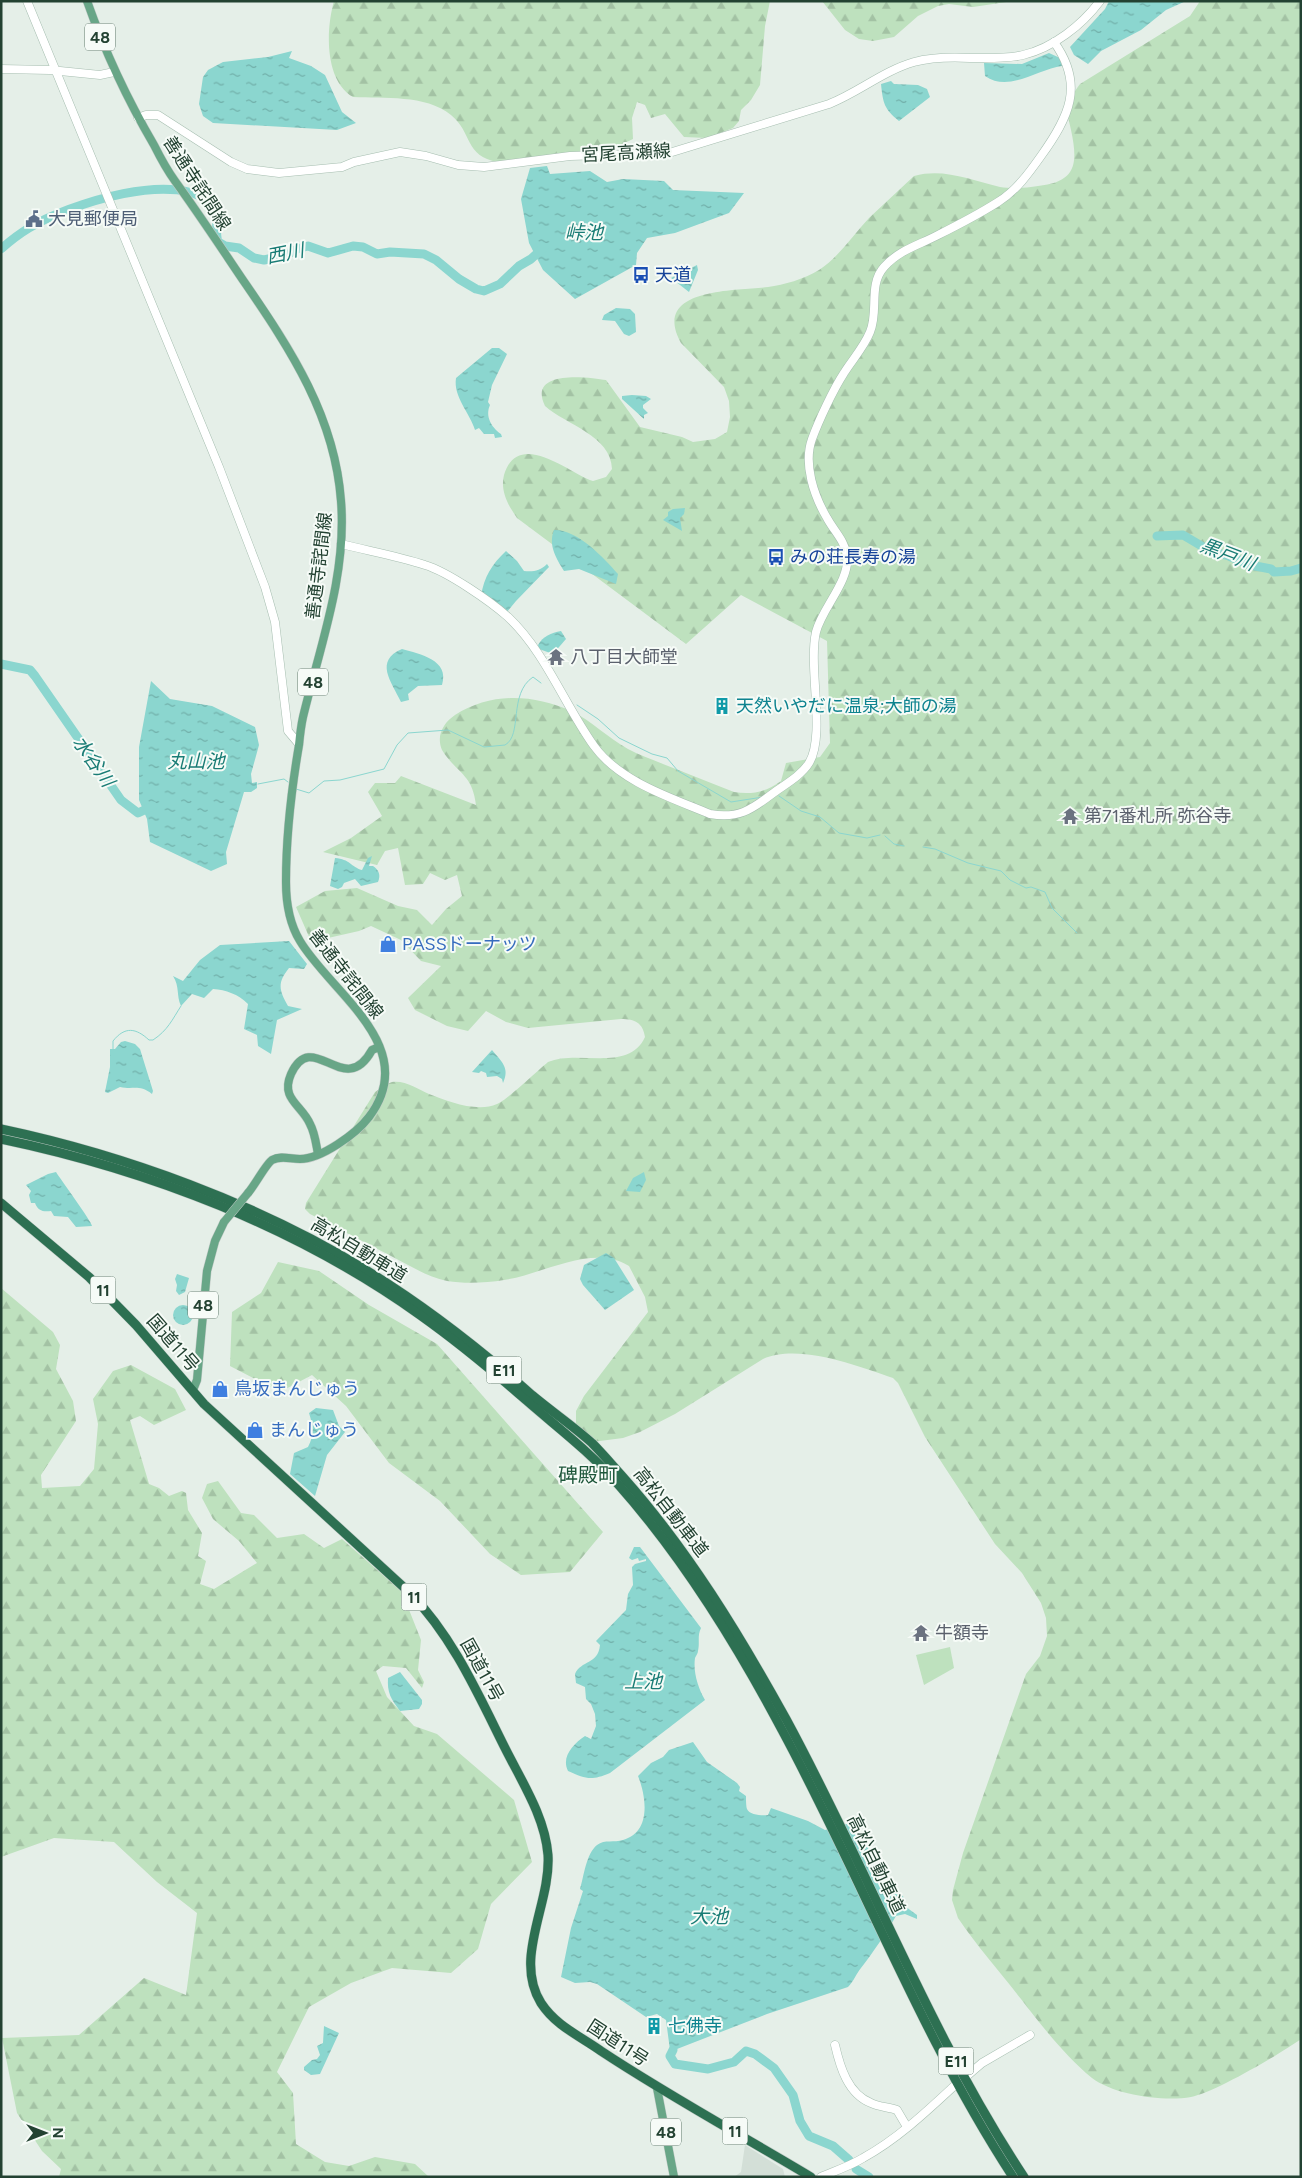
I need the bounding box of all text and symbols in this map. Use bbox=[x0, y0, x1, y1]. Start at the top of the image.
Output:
road number: 48 bbox=[85, 24, 115, 51]
street label: 善通寺詫間線 bbox=[158, 132, 236, 234]
street label: 宮尾高瀬線 bbox=[580, 140, 672, 166]
place label: 大見郵便局 bbox=[48, 208, 138, 230]
public building icon: 大見郵便局 bbox=[24, 209, 44, 229]
water label: 峠池 bbox=[565, 221, 605, 244]
water label: 西川 bbox=[264, 238, 308, 268]
place label: 天道 bbox=[655, 264, 691, 286]
bus stop icon: 天道 bbox=[631, 265, 651, 285]
street label: 善通寺詫間線 bbox=[302, 511, 336, 621]
water label: 黒戸川 bbox=[1197, 534, 1260, 576]
place label: みの荘長寿の湯 bbox=[790, 546, 916, 568]
bus stop icon: みの荘長寿の湯 bbox=[766, 547, 786, 567]
place label: 八丁目大師堂 bbox=[570, 646, 678, 668]
temple icon: 八丁目大師堂 bbox=[546, 647, 566, 667]
road number: 48 bbox=[298, 669, 328, 696]
place label: 天然いやだに温泉;大師の湯 bbox=[736, 695, 957, 717]
building icon: 天然いやだに温泉;大師の湯 bbox=[712, 696, 732, 716]
water label: 水谷川 bbox=[68, 731, 121, 793]
water label: 丸山池 bbox=[167, 750, 226, 773]
place label: 第71番札所 弥谷寺 bbox=[1084, 805, 1232, 827]
temple icon: 第71番札所 弥谷寺 bbox=[1060, 806, 1080, 826]
street label: 善通寺詫間線 bbox=[304, 925, 388, 1023]
place label: PASSドーナッツ bbox=[402, 933, 537, 955]
shop icon: PASSドーナッツ bbox=[378, 934, 398, 954]
street label: 高松自動車道 bbox=[307, 1213, 411, 1287]
road number: 11 bbox=[90, 1276, 116, 1304]
road number: 48 bbox=[188, 1292, 218, 1318]
street label: 国道11号 bbox=[142, 1310, 204, 1376]
road number: E11 bbox=[486, 1356, 522, 1384]
place label: 鳥坂まんじゅう bbox=[234, 1378, 360, 1400]
shop icon: 鳥坂まんじゅう bbox=[210, 1379, 230, 1399]
place label: まんじゅう bbox=[269, 1419, 359, 1441]
shop icon: まんじゅう bbox=[245, 1420, 265, 1440]
district label: 碑殿町 bbox=[558, 1463, 618, 1487]
street label: 高松自動車道 bbox=[629, 1463, 713, 1561]
road number: 11 bbox=[402, 1584, 426, 1610]
place label: 牛額寺 bbox=[935, 1622, 989, 1644]
temple icon: 牛額寺 bbox=[911, 1623, 931, 1643]
street label: 国道11号 bbox=[456, 1635, 508, 1705]
water label: 上池 bbox=[624, 1670, 664, 1693]
street label: 高松自動車道 bbox=[842, 1811, 910, 1917]
water label: 大池 bbox=[690, 1905, 730, 1928]
street label: 国道11号 bbox=[583, 2015, 653, 2071]
place label: 七佛寺 bbox=[668, 2015, 722, 2037]
building icon: 七佛寺 bbox=[644, 2016, 664, 2036]
road number: E11 bbox=[938, 2048, 974, 2074]
north arrow bbox=[20, 2108, 70, 2158]
road number: 48 bbox=[651, 2118, 681, 2146]
road number: 11 bbox=[722, 2118, 748, 2144]
text: N bbox=[49, 2128, 66, 2138]

